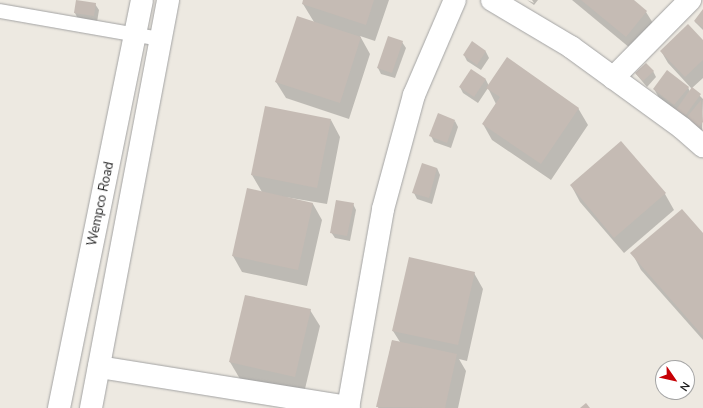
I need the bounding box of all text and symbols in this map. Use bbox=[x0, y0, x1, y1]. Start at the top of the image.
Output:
street label: Wempco Road bbox=[84, 160, 118, 248]
north arrow bbox=[655, 360, 695, 400]
text: N bbox=[676, 379, 693, 394]

